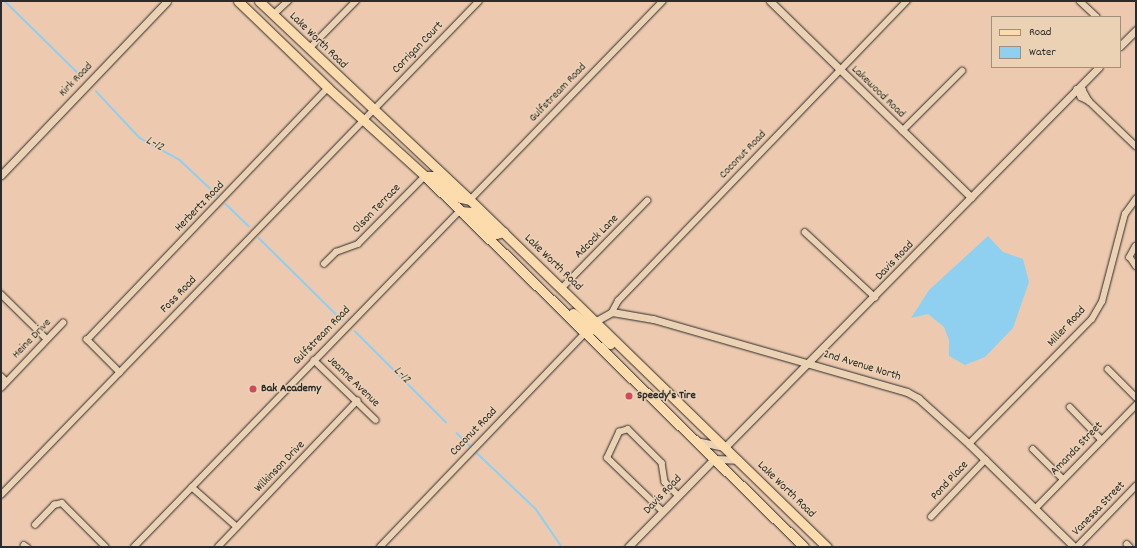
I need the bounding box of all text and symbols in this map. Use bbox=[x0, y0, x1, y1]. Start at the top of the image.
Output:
street label: Lake Worth Road bbox=[286, 10, 350, 72]
legend bbox=[991, 16, 1121, 68]
street label: Corrigan Court bbox=[390, 19, 446, 77]
text: Road bbox=[1029, 24, 1051, 41]
text: Water bbox=[1029, 44, 1056, 61]
street label: Kirk Road bbox=[56, 60, 96, 100]
street label: Gulfstream Road bbox=[526, 60, 590, 126]
street label: Lakewood Road bbox=[848, 63, 908, 121]
street label: Coconut Road bbox=[716, 128, 770, 182]
water label: L-12 bbox=[142, 134, 166, 156]
street label: Herbertz Road bbox=[172, 179, 228, 235]
street label: Olson Terrace bbox=[350, 181, 404, 237]
street label: Adcock Lane bbox=[572, 212, 622, 262]
street label: Lake Worth Road bbox=[521, 232, 585, 294]
street label: Davis Road bbox=[873, 238, 917, 284]
street label: Foss Road bbox=[158, 273, 200, 317]
street label: Gulfstream Road bbox=[290, 303, 354, 369]
street label: Miller Road bbox=[1045, 304, 1089, 350]
street label: Heine Drive bbox=[9, 316, 55, 362]
street label: 2nd Avenue North bbox=[821, 347, 903, 385]
street label: Jeanne Avenue bbox=[324, 353, 382, 411]
water label: L-12 bbox=[389, 364, 413, 388]
place label: Bak Academy bbox=[261, 382, 321, 396]
marker: Bak Academy bbox=[248, 384, 258, 394]
place label: Speedy's Tire bbox=[637, 389, 696, 403]
marker: Speedy's Tire bbox=[624, 391, 634, 401]
street label: Coconut Road bbox=[447, 405, 501, 459]
street label: Amanda Street bbox=[1048, 419, 1106, 479]
street label: Wilkinson Drive bbox=[252, 438, 308, 496]
street label: Pond Place bbox=[928, 458, 972, 504]
street label: Lake Worth Road bbox=[754, 459, 818, 521]
street label: Davis Road bbox=[641, 472, 685, 518]
street label: Vanessa Street bbox=[1070, 479, 1128, 539]

